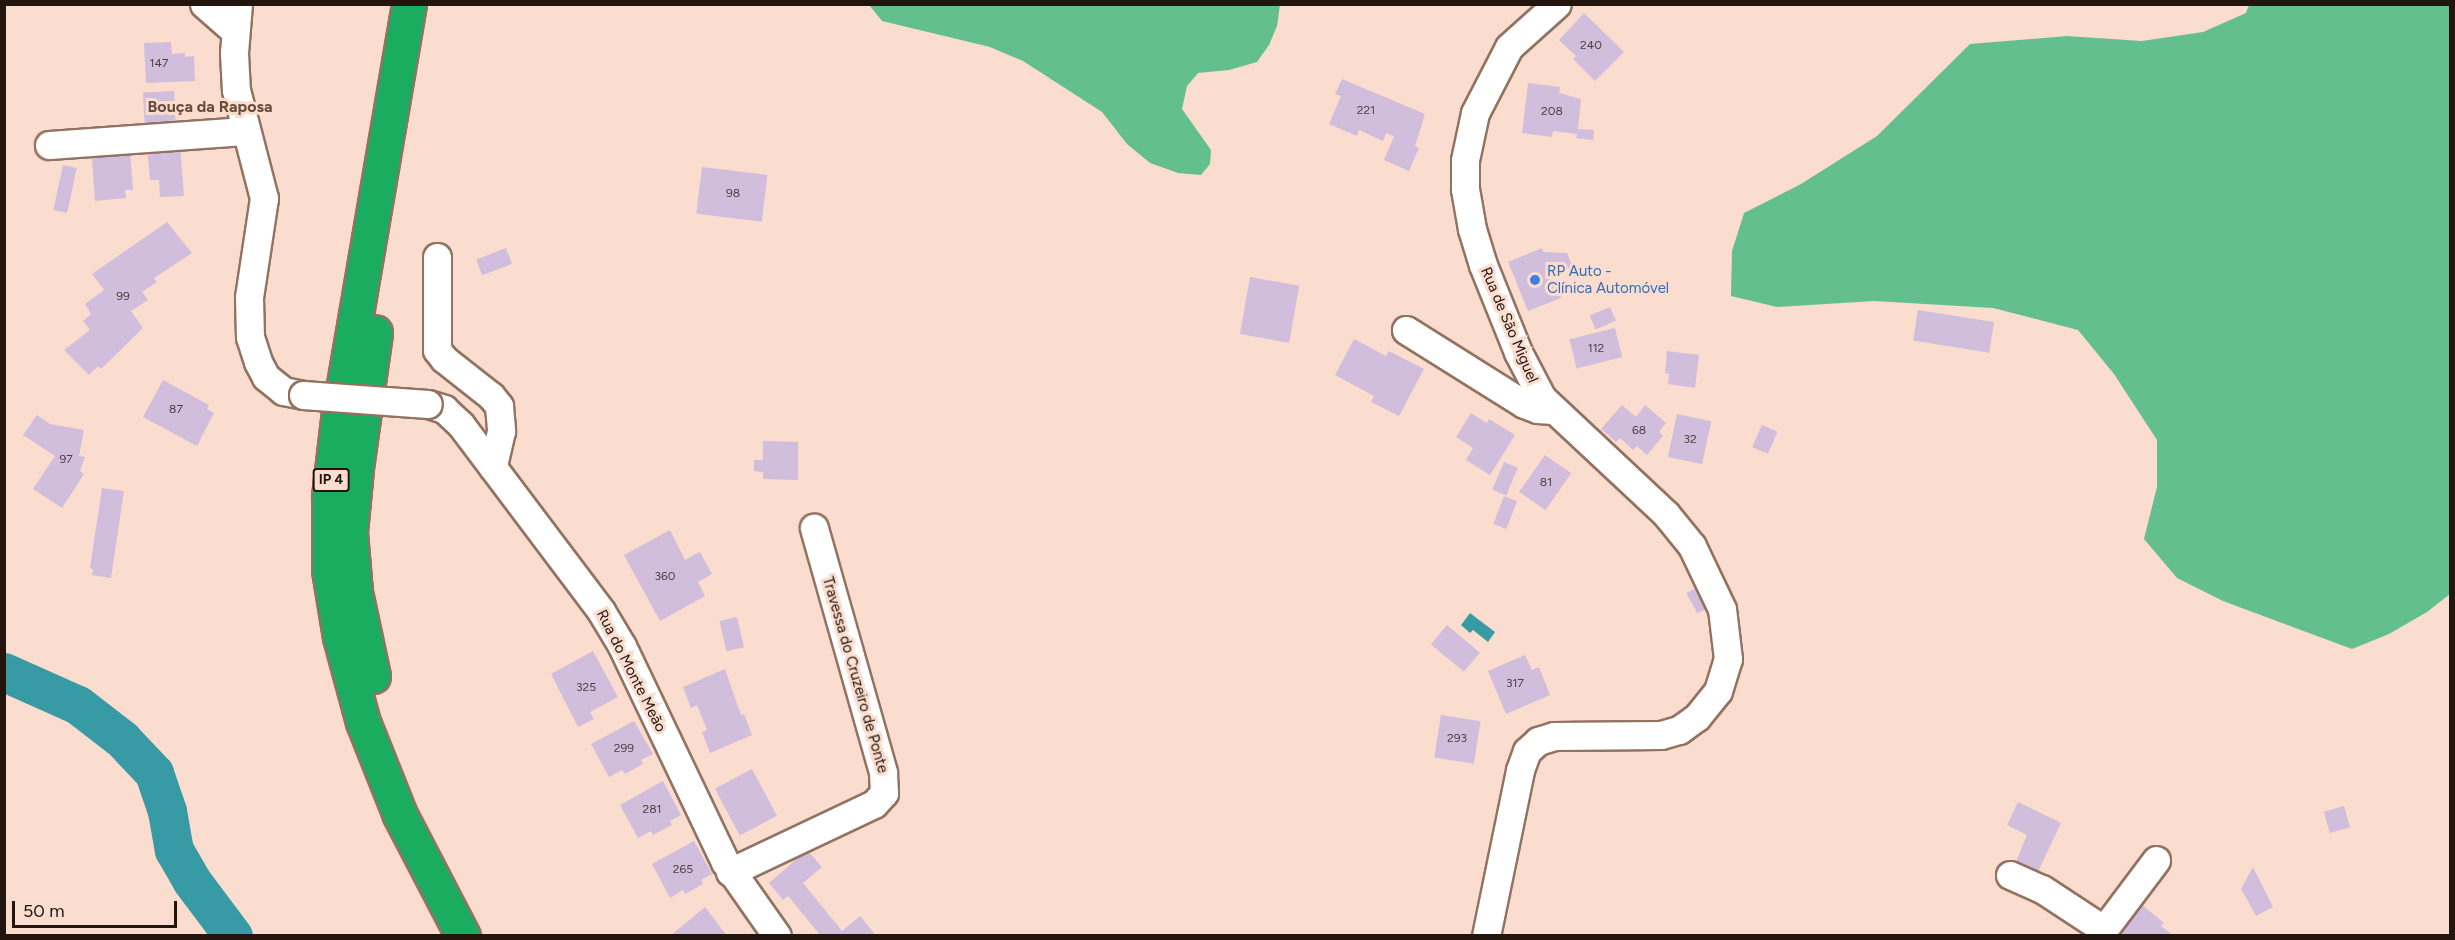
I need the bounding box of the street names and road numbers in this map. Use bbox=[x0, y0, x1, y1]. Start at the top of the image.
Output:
street label: Rua de São Miguel bbox=[1477, 264, 1541, 386]
road number: IP 4 bbox=[312, 469, 350, 491]
street label: Travessa do Cruzeiro de Ponte bbox=[818, 575, 892, 775]
street label: Rua do Monte Meão bbox=[592, 607, 670, 735]

